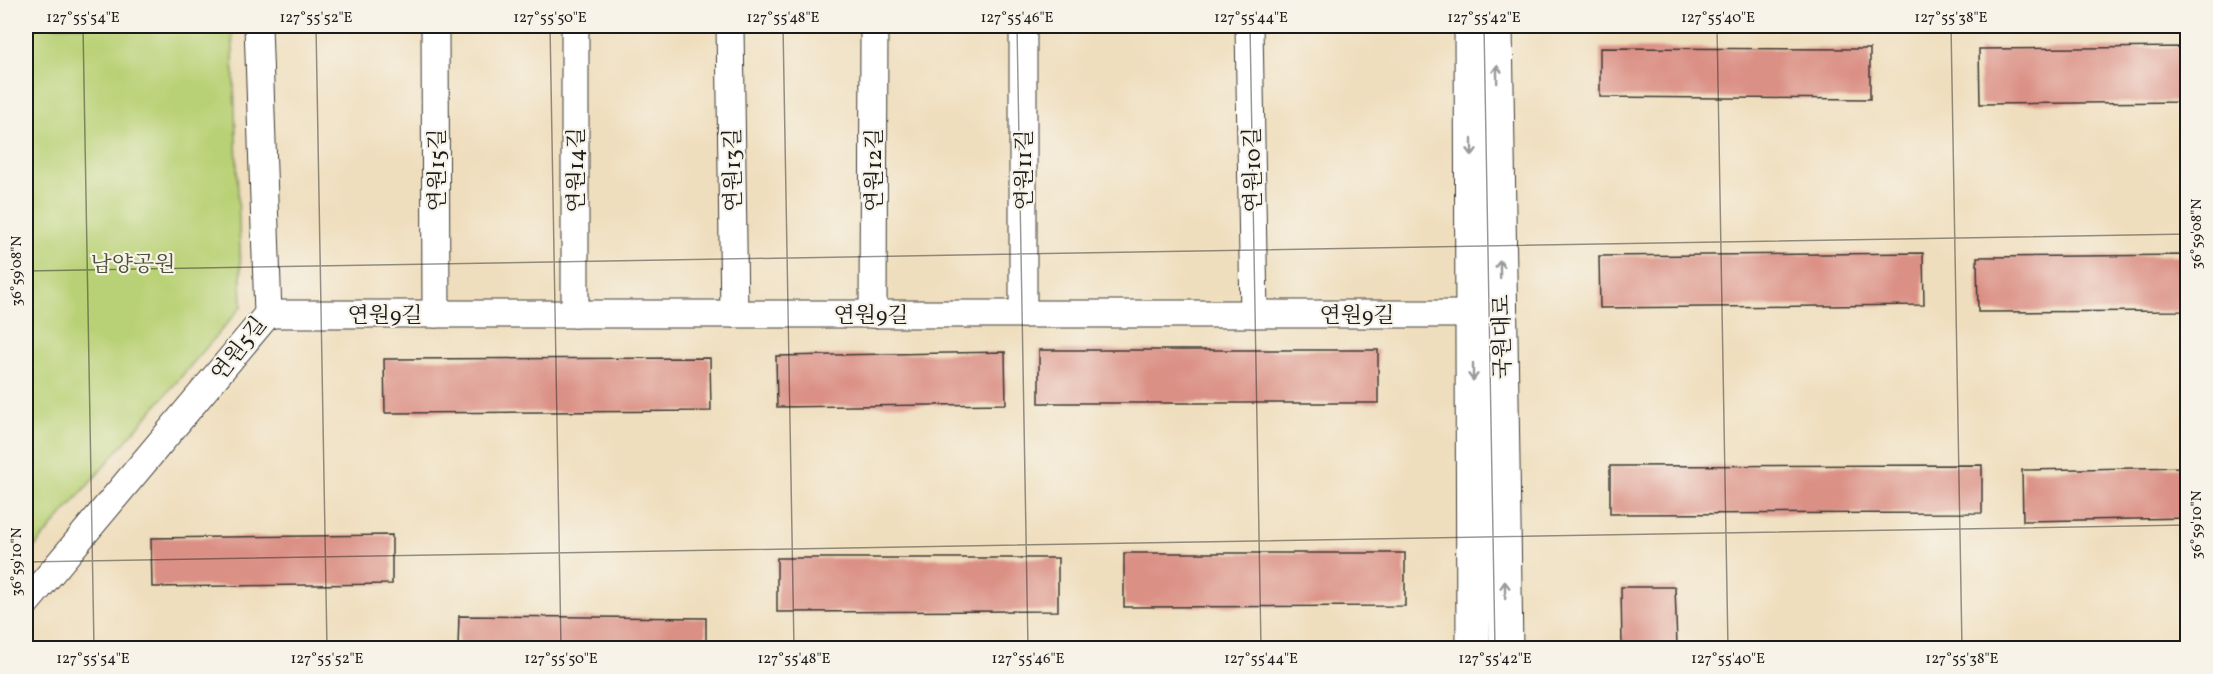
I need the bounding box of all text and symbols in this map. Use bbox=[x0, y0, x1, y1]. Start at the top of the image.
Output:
text: 127°55'54"E bbox=[46, 8, 120, 29]
text: 127°55'52"E bbox=[280, 8, 352, 29]
text: 127°55'50"E bbox=[513, 8, 587, 29]
text: 127°55'48"E bbox=[746, 8, 820, 29]
text: 127°55'46"E bbox=[980, 8, 1054, 29]
text: 127°55'44"E bbox=[1214, 8, 1288, 29]
text: 127°55'42"E bbox=[1447, 8, 1521, 29]
text: 127°55'40"E bbox=[1681, 8, 1755, 29]
text: 127°55'38"E bbox=[1914, 8, 1988, 29]
one-way arrow bbox=[1491, 65, 1503, 85]
street label: 연원14길 bbox=[562, 127, 593, 213]
street label: 연원10길 bbox=[1238, 127, 1271, 213]
street label: 연원13길 bbox=[718, 128, 751, 212]
street label: 연원12길 bbox=[860, 128, 891, 212]
street label: 연원15길 bbox=[423, 129, 454, 211]
street label: 연원11길 bbox=[1010, 130, 1041, 210]
one-way arrow bbox=[1466, 136, 1478, 156]
text: 36°59'08"N bbox=[2187, 199, 2208, 269]
text: 36°59'08"N bbox=[7, 236, 28, 306]
park label: 남양공원 bbox=[90, 250, 176, 281]
one-way arrow bbox=[1494, 260, 1506, 280]
street label: 국원대로 bbox=[1487, 294, 1520, 380]
street label: 연원9길 bbox=[347, 301, 423, 332]
street label: 연원9길 bbox=[833, 301, 909, 332]
street label: 연원9길 bbox=[1319, 301, 1395, 332]
street label: 연원5길 bbox=[205, 311, 275, 388]
one-way arrow bbox=[1467, 362, 1479, 382]
text: 36°59'10"N bbox=[2187, 490, 2208, 560]
text: 36°59'10"N bbox=[7, 527, 28, 597]
one-way arrow bbox=[1499, 581, 1511, 601]
text: 127°55'54"E bbox=[56, 649, 130, 670]
text: 127°55'52"E bbox=[291, 649, 363, 670]
text: 127°55'50"E bbox=[524, 649, 598, 670]
text: 127°55'48"E bbox=[757, 649, 831, 670]
text: 127°55'46"E bbox=[991, 649, 1065, 670]
text: 127°55'44"E bbox=[1224, 649, 1298, 670]
text: 127°55'42"E bbox=[1458, 649, 1532, 670]
text: 127°55'40"E bbox=[1691, 649, 1765, 670]
text: 127°55'38"E bbox=[1925, 649, 1999, 670]

